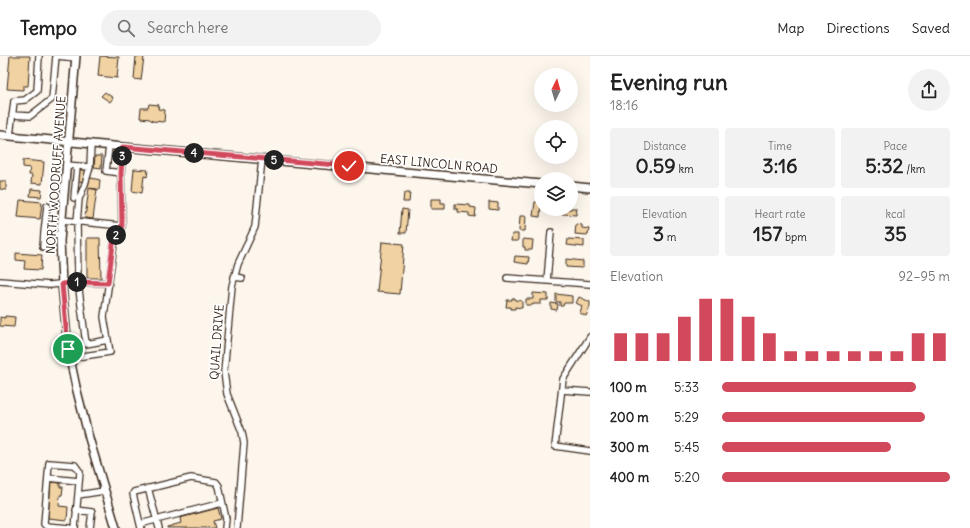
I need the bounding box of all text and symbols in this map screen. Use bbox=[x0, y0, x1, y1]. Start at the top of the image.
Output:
search box bbox=[101, 10, 381, 46]
text: Tempo bbox=[20, 16, 77, 40]
icon: search bbox=[115, 17, 137, 39]
text: Search here bbox=[147, 18, 228, 37]
text: Map bbox=[777, 19, 804, 37]
text: Directions bbox=[826, 19, 890, 37]
text: Saved bbox=[912, 19, 950, 37]
north arrow bbox=[534, 68, 578, 112]
map controls bbox=[534, 68, 578, 216]
text: Evening run bbox=[610, 68, 728, 96]
button: share bbox=[908, 69, 950, 111]
street label: NORTH WOODRUFF AVENUE bbox=[42, 95, 69, 254]
text: 18:16 bbox=[610, 97, 638, 114]
button: locate bbox=[534, 120, 578, 164]
text: Distance bbox=[643, 139, 686, 153]
text: Time bbox=[768, 139, 792, 153]
text: Pace bbox=[883, 139, 907, 153]
pin: 4 bbox=[184, 143, 204, 163]
pin: 3 bbox=[112, 146, 132, 166]
text: 4 bbox=[191, 146, 197, 160]
text: 3 bbox=[119, 149, 125, 163]
pin bbox=[332, 149, 366, 183]
pin: 5 bbox=[264, 150, 284, 170]
street label: EAST LINCOLN ROAD bbox=[379, 151, 499, 176]
text: 5 bbox=[271, 153, 277, 167]
text: 0.59 bbox=[636, 153, 676, 178]
text: 3:16 bbox=[762, 153, 798, 178]
text: 5:32 bbox=[865, 153, 904, 178]
icon: check bbox=[338, 155, 360, 177]
text: km bbox=[676, 162, 694, 176]
text: /km bbox=[904, 162, 925, 176]
button: layers bbox=[534, 172, 578, 216]
text: Elevation bbox=[642, 207, 687, 221]
text: Heart rate bbox=[754, 207, 806, 221]
text: kcal bbox=[885, 207, 905, 221]
text: 3 bbox=[653, 221, 664, 246]
text: 157 bbox=[753, 221, 782, 246]
text: 35 bbox=[884, 221, 907, 246]
pin: 2 bbox=[106, 225, 126, 245]
text: 2 bbox=[113, 228, 119, 242]
text: m bbox=[664, 230, 676, 244]
text: bpm bbox=[782, 230, 807, 244]
text: Elevation bbox=[610, 268, 663, 285]
text: 92–95 m bbox=[899, 268, 950, 285]
pin: 1 bbox=[67, 272, 87, 292]
text: 1 bbox=[75, 275, 79, 289]
street label: QUAIL DRIVE bbox=[206, 304, 227, 380]
pin bbox=[51, 332, 85, 366]
icon: arrive bbox=[57, 338, 79, 360]
text: 100 m bbox=[610, 379, 647, 396]
text: 5:33 bbox=[674, 379, 699, 396]
text: 200 m bbox=[610, 409, 649, 426]
text: 5:29 bbox=[674, 409, 699, 426]
text: 300 m bbox=[610, 439, 649, 456]
text: 5:45 bbox=[674, 439, 699, 456]
text: 400 m bbox=[610, 469, 649, 486]
text: 5:20 bbox=[674, 469, 700, 486]

